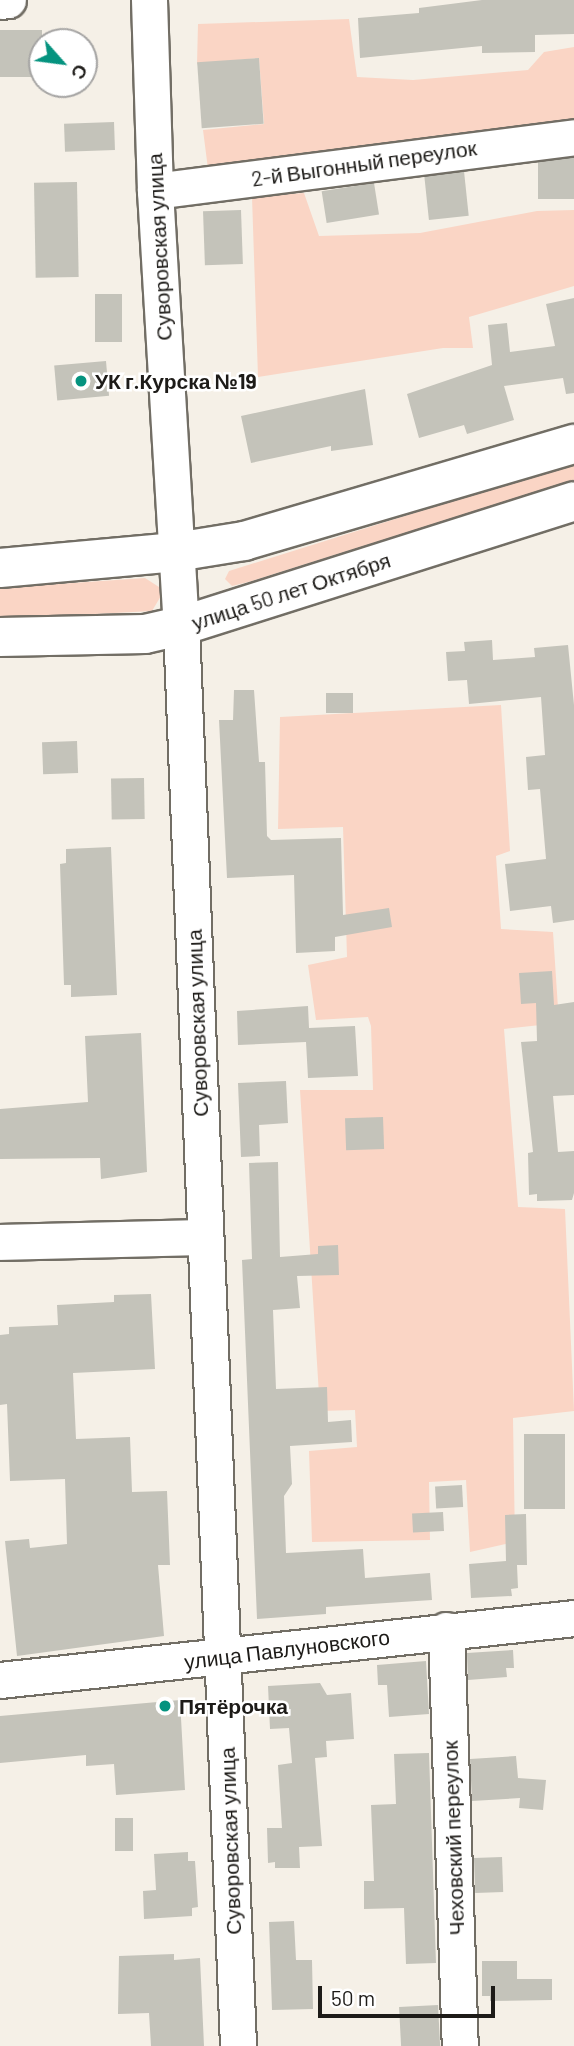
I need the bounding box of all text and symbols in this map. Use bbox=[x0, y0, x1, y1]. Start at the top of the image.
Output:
north arrow bbox=[28, 28, 98, 98]
text: С bbox=[67, 61, 94, 84]
street label: 2-й Выгонный переулок bbox=[250, 135, 478, 191]
street label: Суворовская улица bbox=[142, 153, 176, 341]
place label: УК г.Курска №19 bbox=[95, 368, 257, 394]
marker: УК г.Курска №19 bbox=[73, 373, 89, 389]
street label: улица 50 лет Октября bbox=[188, 547, 394, 635]
street label: Суворовская улица bbox=[181, 929, 213, 1117]
street label: улица Павлуновского bbox=[183, 1624, 391, 1674]
place label: Пятёрочка bbox=[179, 1693, 288, 1719]
marker: Пятёрочка bbox=[157, 1698, 173, 1714]
street label: Чеховский переулок bbox=[437, 1740, 469, 1936]
street label: Суворовская улица bbox=[214, 1747, 246, 1935]
scale bar bbox=[322, 1972, 499, 2016]
text: 50 m bbox=[331, 1985, 375, 2010]

